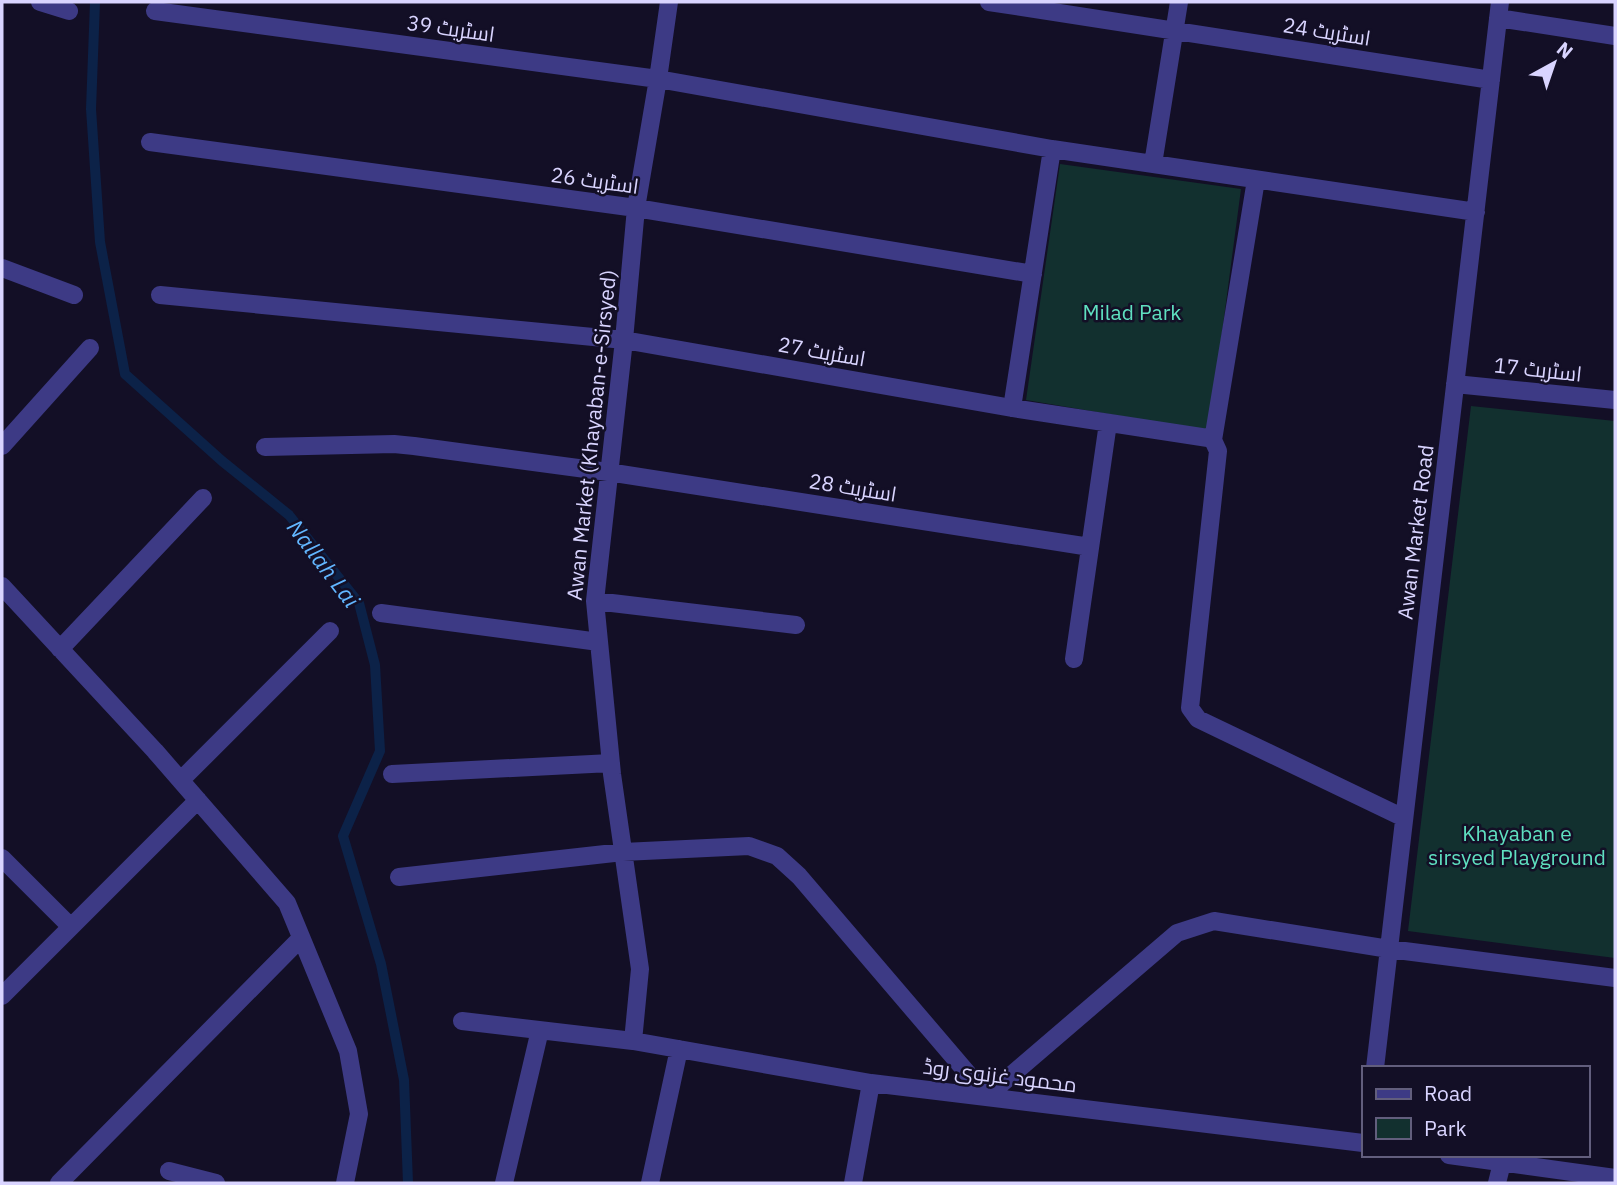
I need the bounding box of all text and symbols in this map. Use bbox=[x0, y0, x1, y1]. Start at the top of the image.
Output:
street label: اسٹریٹ 39 bbox=[405, 8, 497, 48]
street label: اسٹریٹ 24 bbox=[1281, 10, 1373, 52]
north arrow bbox=[1519, 28, 1589, 98]
text: N bbox=[1552, 36, 1578, 64]
street label: اسٹریٹ 26 bbox=[549, 160, 641, 200]
street label: Awan Market (Khayaban-e-Sirsyed) bbox=[560, 268, 622, 602]
park label: Milad Park bbox=[1083, 298, 1181, 326]
street label: اسٹریٹ 27 bbox=[776, 330, 868, 372]
street label: اسٹریٹ 17 bbox=[1493, 350, 1583, 388]
street label: Awan Market Road bbox=[1390, 443, 1440, 621]
street label: اسٹریٹ 28 bbox=[807, 466, 899, 508]
water label: Nallah Lai bbox=[281, 513, 368, 614]
park label: Khayaban e sirsyed Playground bbox=[1428, 819, 1606, 871]
street label: محمود غزنوی روڈ bbox=[921, 1052, 1079, 1098]
legend bbox=[1362, 1066, 1589, 1157]
text: Road bbox=[1424, 1079, 1472, 1107]
text: Park bbox=[1424, 1114, 1467, 1142]

